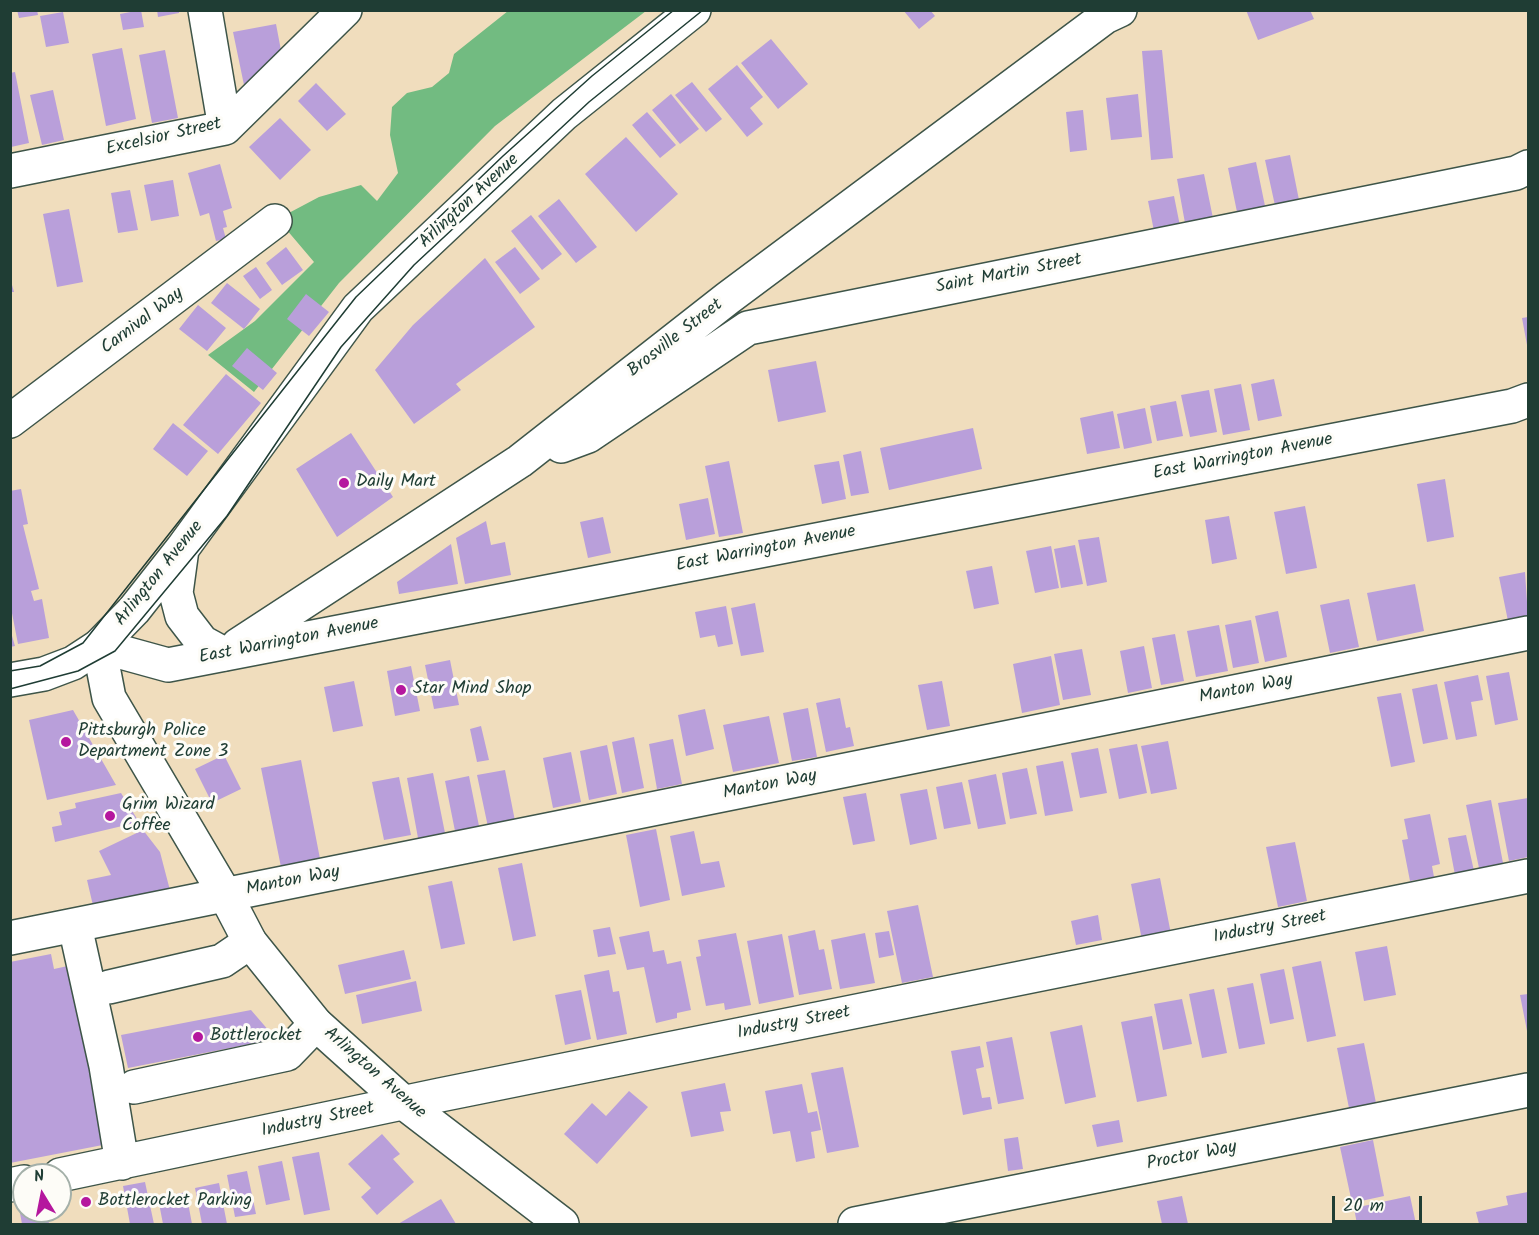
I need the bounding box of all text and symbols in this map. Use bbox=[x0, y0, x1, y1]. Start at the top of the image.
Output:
street label: Excelsior Street bbox=[104, 114, 224, 162]
street label: Arlington Avenue bbox=[416, 150, 524, 254]
street label: Saint Martin Street bbox=[934, 250, 1084, 300]
street label: Carnival Way bbox=[97, 284, 189, 360]
street label: Brosville Street bbox=[624, 295, 728, 383]
street label: East Warrington Avenue bbox=[1151, 430, 1335, 486]
place label: Daily Mart bbox=[356, 472, 436, 494]
marker: Daily Mart bbox=[337, 476, 351, 490]
street label: Arlington Avenue bbox=[111, 517, 209, 631]
street label: East Warrington Avenue bbox=[674, 522, 858, 578]
street label: East Warrington Avenue bbox=[197, 614, 381, 670]
street label: Manton Way bbox=[1197, 670, 1295, 710]
place label: Star Mind Shop bbox=[413, 679, 531, 701]
marker: Star Mind Shop bbox=[394, 683, 408, 697]
place label: Pittsburgh Police Department Zone 3 bbox=[78, 721, 228, 764]
marker: Pittsburgh Police Department Zone 3 bbox=[59, 735, 73, 749]
street label: Manton Way bbox=[721, 766, 819, 806]
place label: Grim Wizard Coffee bbox=[122, 795, 214, 838]
marker: Grim Wizard Coffee bbox=[103, 809, 117, 823]
street label: Manton Way bbox=[244, 862, 342, 902]
street label: Industry Street bbox=[1212, 906, 1328, 950]
street label: Industry Street bbox=[736, 1002, 852, 1046]
street label: Arlington Avenue bbox=[318, 1024, 430, 1124]
place label: Bottlerocket bbox=[210, 1026, 302, 1048]
marker: Bottlerocket bbox=[191, 1030, 205, 1044]
street label: Industry Street bbox=[260, 1099, 376, 1143]
street label: Proctor Way bbox=[1145, 1138, 1239, 1176]
north arrow bbox=[12, 1163, 72, 1223]
text: N bbox=[32, 1164, 46, 1190]
scale bar bbox=[1335, 1184, 1425, 1222]
place label: Bottlerocket Parking bbox=[98, 1191, 252, 1213]
text: 20 m bbox=[1343, 1192, 1384, 1221]
marker: Bottlerocket Parking bbox=[79, 1195, 93, 1209]

